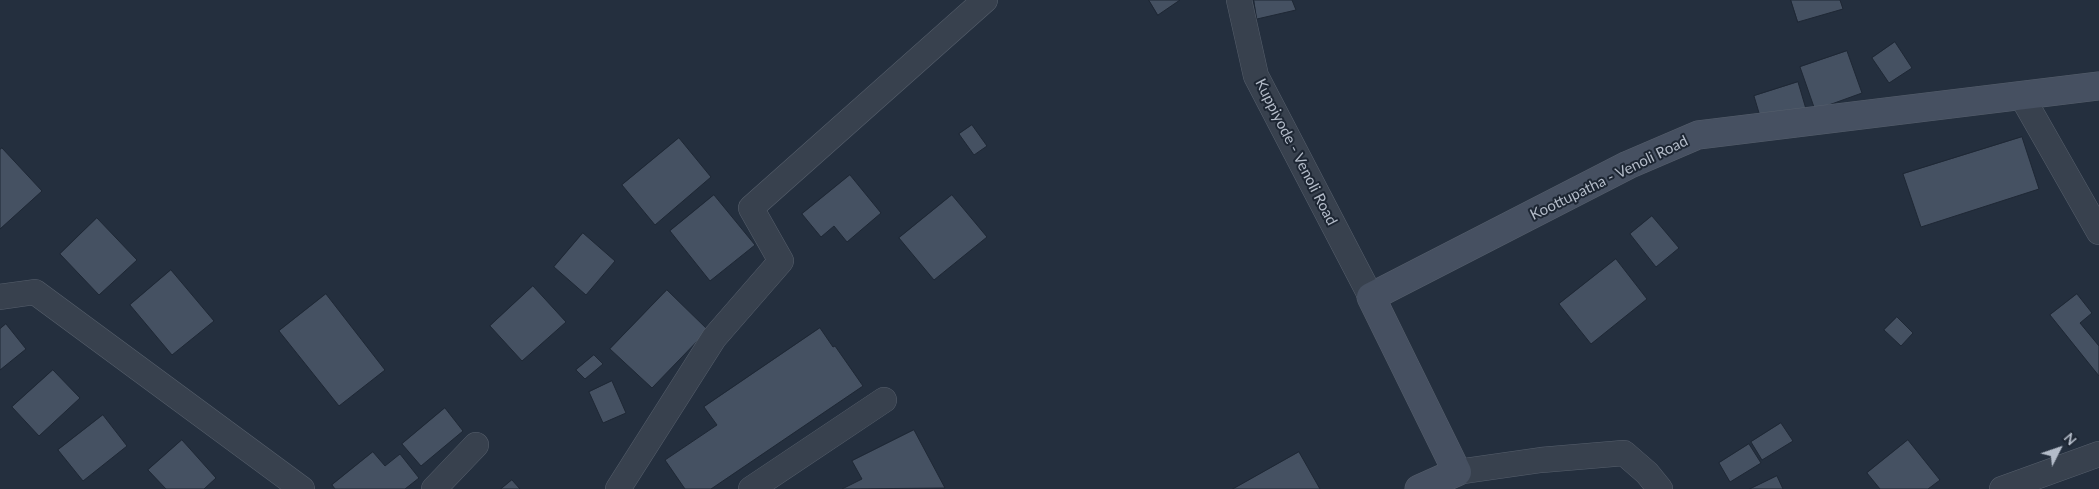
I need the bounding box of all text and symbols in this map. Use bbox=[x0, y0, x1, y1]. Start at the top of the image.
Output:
street label: Kuppiyode - Venoli Road bbox=[1251, 76, 1341, 228]
street label: Koottupatha - Venoli Road bbox=[1527, 132, 1691, 224]
north arrow bbox=[2034, 424, 2084, 474]
text: N bbox=[2061, 429, 2081, 448]

